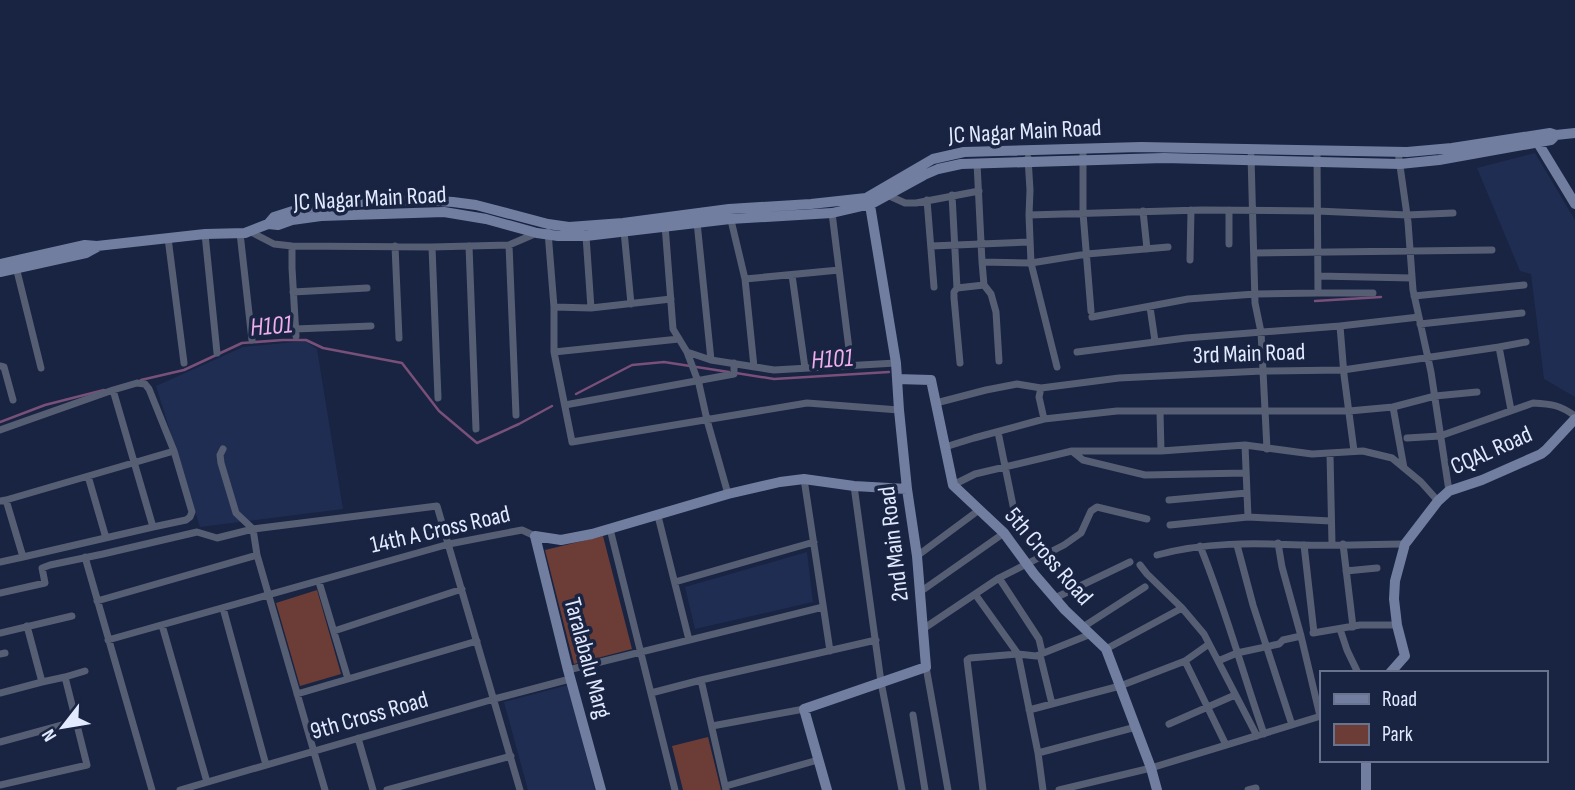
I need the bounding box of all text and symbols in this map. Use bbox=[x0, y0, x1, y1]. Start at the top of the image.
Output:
street label: JC Nagar Main Road bbox=[947, 113, 1102, 150]
street label: JC Nagar Main Road bbox=[292, 180, 447, 217]
water label: H101 bbox=[249, 309, 294, 344]
street label: 3rd Main Road bbox=[1192, 337, 1306, 370]
water label: H101 bbox=[810, 343, 854, 376]
street label: CQAL Road bbox=[1446, 420, 1536, 481]
street label: 2nd Main Road bbox=[872, 485, 915, 603]
street label: 14th A Cross Road bbox=[367, 499, 513, 560]
street label: 5th Cross Road bbox=[998, 502, 1099, 611]
street label: Taralabalu Marg bbox=[558, 595, 618, 722]
legend bbox=[1320, 671, 1547, 762]
street label: 9th Cross Road bbox=[307, 685, 431, 746]
text: Road bbox=[1382, 687, 1417, 712]
north arrow bbox=[28, 692, 98, 762]
text: Park bbox=[1382, 722, 1413, 747]
text: N bbox=[37, 725, 62, 745]

